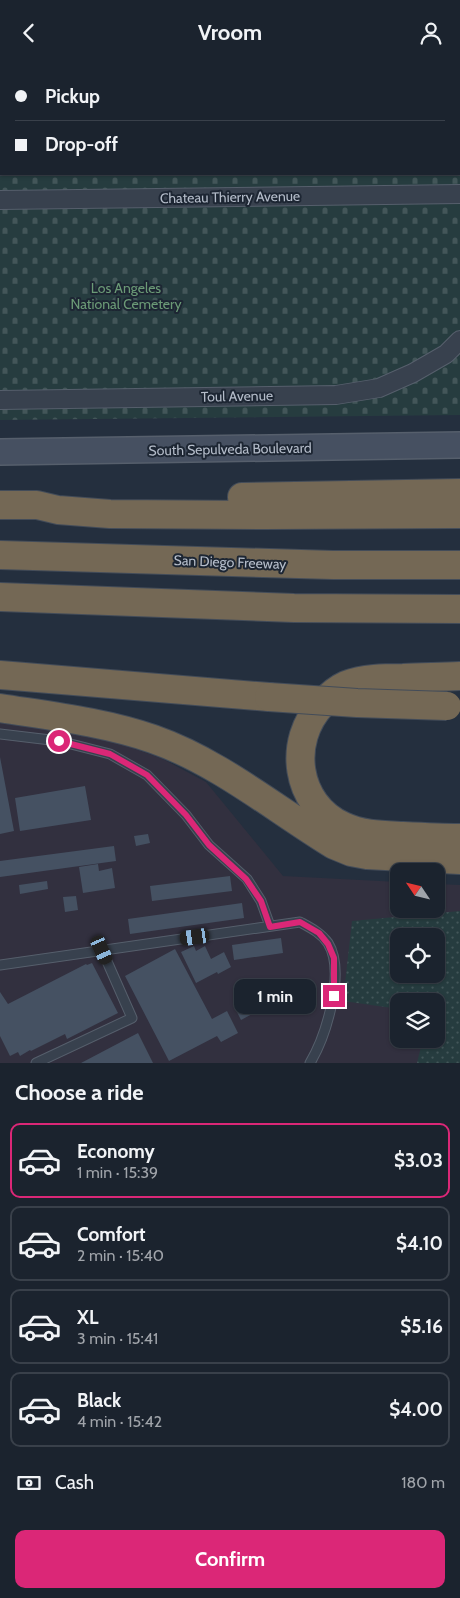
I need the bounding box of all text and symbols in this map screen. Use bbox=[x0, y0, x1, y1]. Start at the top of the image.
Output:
icon: back bbox=[15, 19, 43, 47]
text: Vroom bbox=[198, 19, 262, 46]
icon: person bbox=[417, 19, 445, 47]
text: Pickup bbox=[45, 85, 100, 108]
text: Drop-off bbox=[45, 133, 118, 156]
street label: Chateau Thierry Avenue bbox=[160, 187, 300, 207]
park label: Los Angeles National Cemetery bbox=[70, 279, 182, 313]
street label: Toul Avenue bbox=[201, 386, 273, 406]
street label: South Sepulveda Boulevard bbox=[148, 439, 312, 459]
street label: San Diego Freeway bbox=[173, 551, 287, 573]
route start bbox=[48, 730, 70, 752]
north arrow bbox=[390, 863, 445, 917]
map controls bbox=[390, 863, 445, 1048]
car bbox=[179, 927, 210, 947]
button: locate bbox=[390, 928, 445, 983]
car bbox=[89, 933, 114, 967]
callout: 1 min bbox=[234, 979, 316, 1013]
route end bbox=[323, 985, 345, 1007]
text: 1 min bbox=[257, 987, 293, 1006]
button: layers bbox=[390, 993, 445, 1048]
text: Choose a ride bbox=[15, 1079, 144, 1106]
icon: car bbox=[17, 1138, 62, 1183]
text: Economy bbox=[77, 1140, 155, 1163]
text: $3.03 bbox=[394, 1149, 443, 1172]
text: 1 min · 15:39 bbox=[77, 1163, 158, 1182]
icon: car bbox=[17, 1221, 62, 1266]
text: Comfort bbox=[77, 1223, 146, 1246]
text: $4.10 bbox=[396, 1232, 443, 1255]
text: 2 min · 15:40 bbox=[77, 1246, 164, 1265]
icon: car bbox=[17, 1304, 62, 1349]
text: XL bbox=[77, 1306, 98, 1329]
text: $5.16 bbox=[400, 1315, 443, 1338]
text: 3 min · 15:41 bbox=[77, 1329, 158, 1348]
icon: car bbox=[17, 1387, 62, 1432]
text: Black bbox=[77, 1389, 121, 1412]
text: $4.00 bbox=[389, 1398, 443, 1421]
text: 4 min · 15:42 bbox=[77, 1412, 162, 1431]
icon: cash bbox=[15, 1469, 43, 1497]
text: Cash bbox=[55, 1471, 94, 1494]
text: 180 m bbox=[401, 1473, 445, 1492]
button: Confirm bbox=[15, 1530, 445, 1588]

